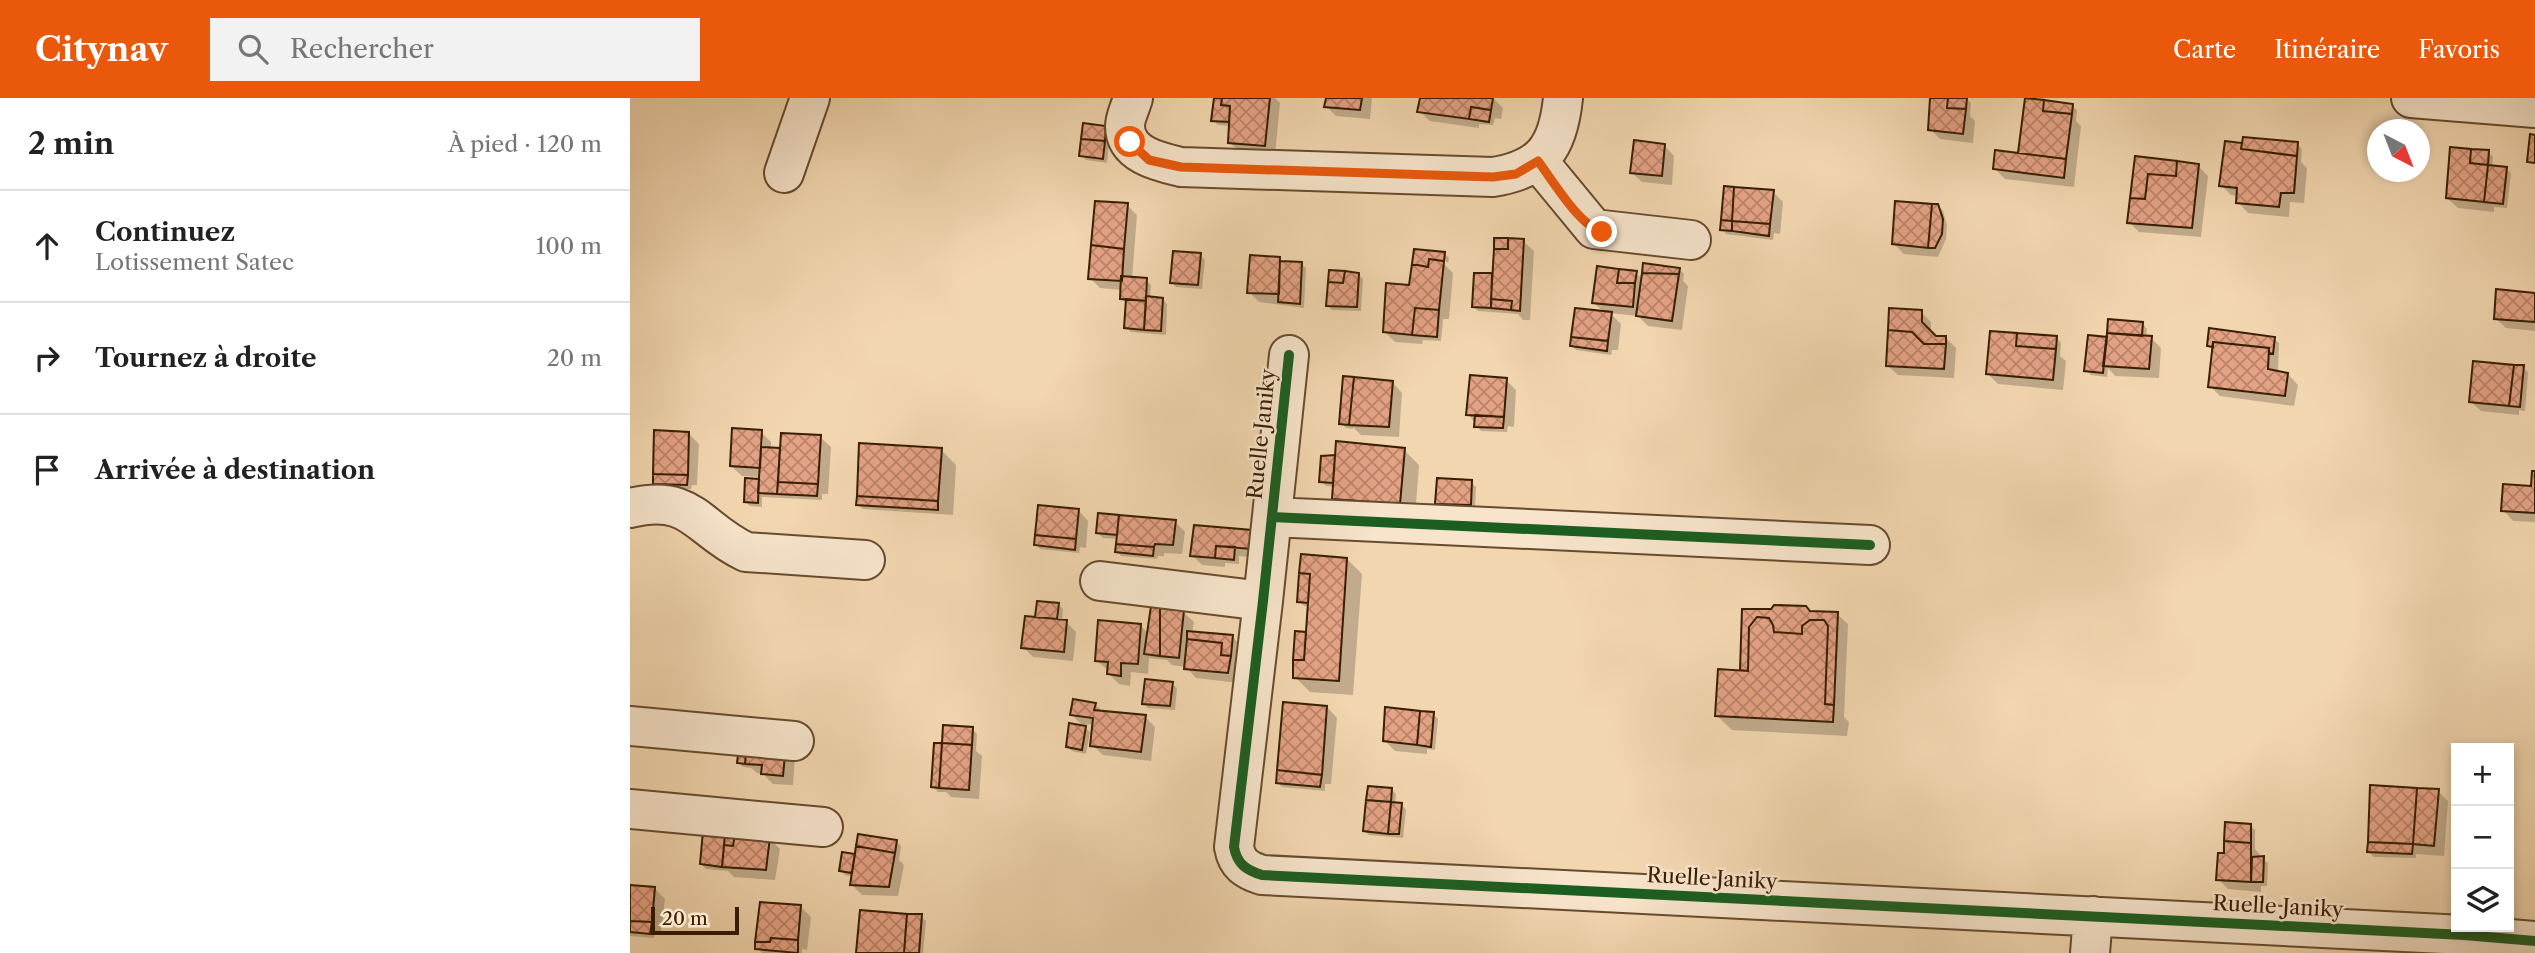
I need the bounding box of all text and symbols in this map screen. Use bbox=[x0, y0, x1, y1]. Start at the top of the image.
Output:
search box bbox=[210, 18, 700, 81]
text: Citynav bbox=[35, 29, 168, 70]
icon: search bbox=[234, 30, 272, 68]
text: Rechercher bbox=[290, 33, 434, 65]
text: Carte bbox=[2173, 35, 2236, 64]
text: Itinéraire bbox=[2274, 35, 2380, 64]
text: Favoris bbox=[2418, 35, 2500, 64]
north arrow bbox=[2367, 119, 2430, 182]
text: 2 min bbox=[28, 125, 114, 162]
route start bbox=[1114, 126, 1145, 157]
text: À pied · 120 m bbox=[448, 130, 602, 158]
text: Continuez bbox=[95, 216, 235, 248]
route end bbox=[1586, 216, 1617, 247]
icon: ahead bbox=[28, 227, 66, 265]
text: 100 m bbox=[536, 232, 602, 260]
text: Lotissement Satec bbox=[95, 248, 294, 276]
icon: right bbox=[28, 339, 66, 377]
text: Tournez à droite bbox=[95, 342, 317, 374]
text: 20 m bbox=[547, 344, 602, 372]
street label: Ruelle Janiky bbox=[1242, 367, 1280, 501]
icon: arrive bbox=[28, 451, 66, 489]
text: Arrivée à destination bbox=[95, 454, 375, 486]
map controls bbox=[2451, 743, 2514, 932]
button: + bbox=[2451, 743, 2514, 806]
button: − bbox=[2451, 806, 2514, 869]
street label: Ruelle Janiky bbox=[1646, 862, 1778, 894]
button: layers bbox=[2451, 869, 2514, 932]
street label: Ruelle Janiky bbox=[2212, 890, 2344, 922]
scale bar bbox=[651, 904, 738, 936]
text: 20 m bbox=[662, 907, 708, 930]

